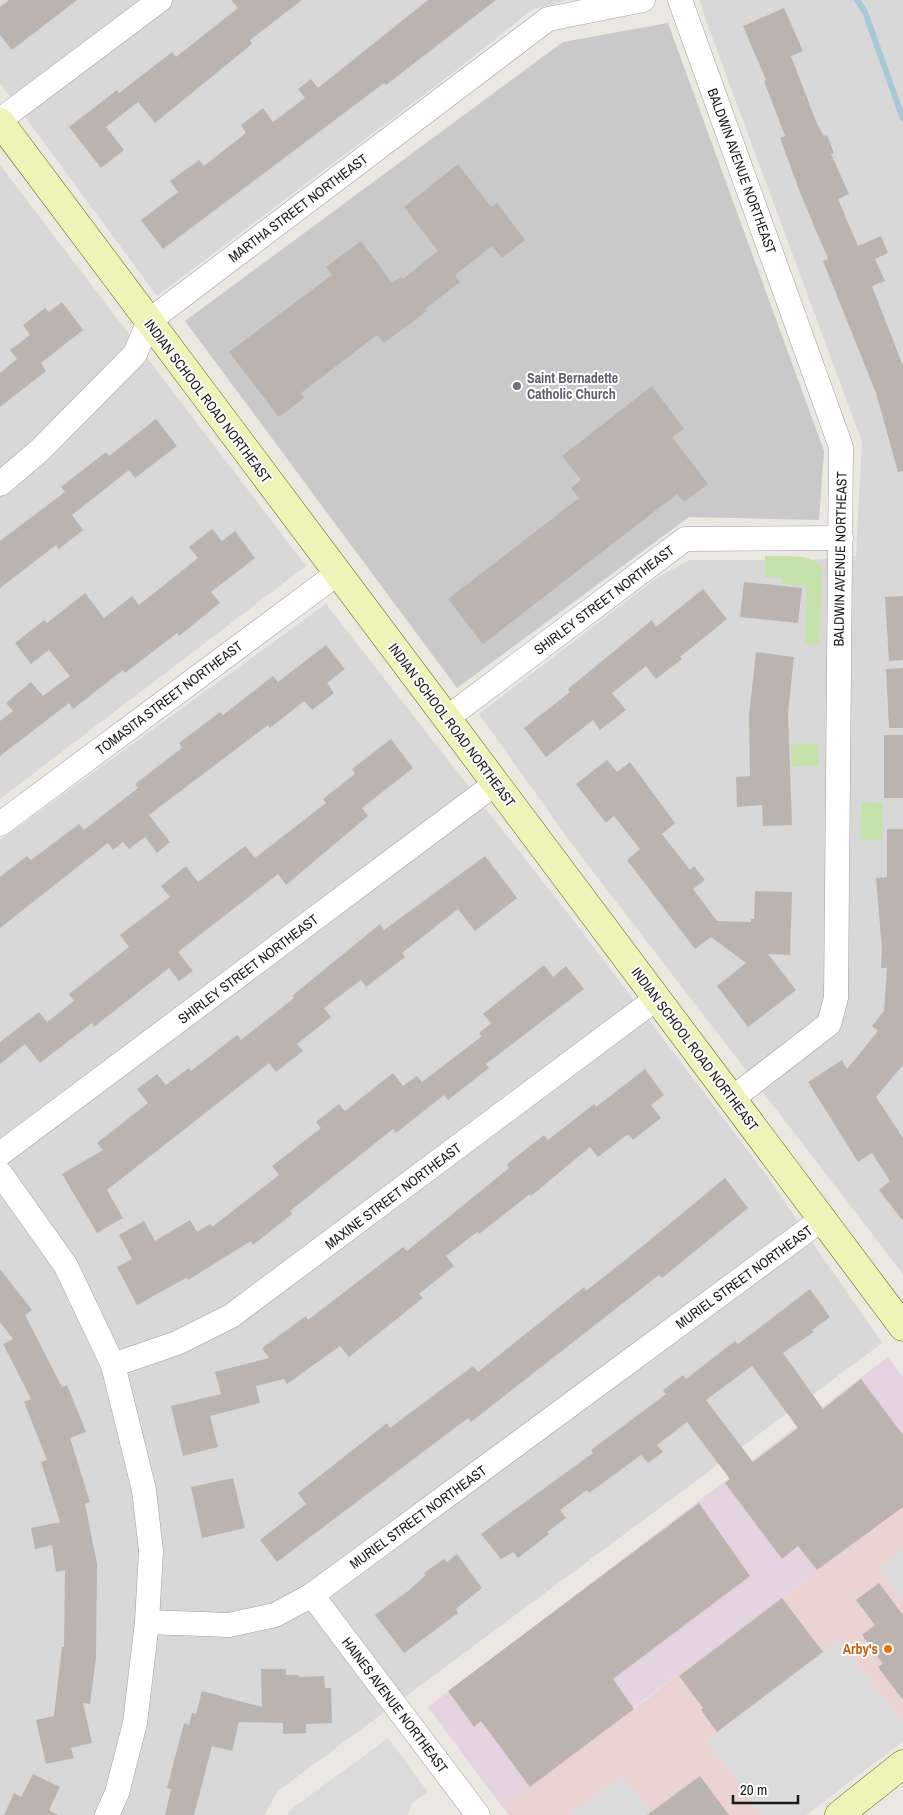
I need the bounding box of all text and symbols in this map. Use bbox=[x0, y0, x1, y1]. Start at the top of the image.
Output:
street label: BALDWIN AVENUE NORTHEAST bbox=[704, 86, 780, 256]
street label: MARTHA STREET NORTHEAST bbox=[225, 150, 371, 266]
street label: INDIAN SCHOOL ROAD NORTHEAST bbox=[141, 316, 275, 486]
place label: Saint Bernadette Catholic Church bbox=[527, 369, 618, 403]
marker: Saint Bernadette Catholic Church bbox=[511, 380, 523, 392]
street label: BALDWIN AVENUE NORTHEAST bbox=[829, 471, 851, 647]
street label: SHIRLEY STREET NORTHEAST bbox=[530, 541, 678, 659]
street label: TOMASITA STREET NORTHEAST bbox=[92, 637, 246, 759]
street label: INDIAN SCHOOL ROAD NORTHEAST bbox=[385, 640, 519, 810]
street label: SHIRLEY STREET NORTHEAST bbox=[174, 910, 322, 1028]
street label: INDIAN SCHOOL ROAD NORTHEAST bbox=[628, 964, 762, 1134]
street label: MAXINE STREET NORTHEAST bbox=[321, 1139, 465, 1253]
street label: MURIEL STREET NORTHEAST bbox=[672, 1221, 816, 1333]
street label: MURIEL STREET NORTHEAST bbox=[346, 1461, 490, 1573]
street label: HAINES AVENUE NORTHEAST bbox=[338, 1634, 452, 1776]
place label: Arby's bbox=[843, 1640, 878, 1658]
marker: Arby's bbox=[882, 1643, 894, 1655]
scale bar bbox=[733, 1772, 798, 1804]
text: 20 m bbox=[740, 1779, 767, 1800]

